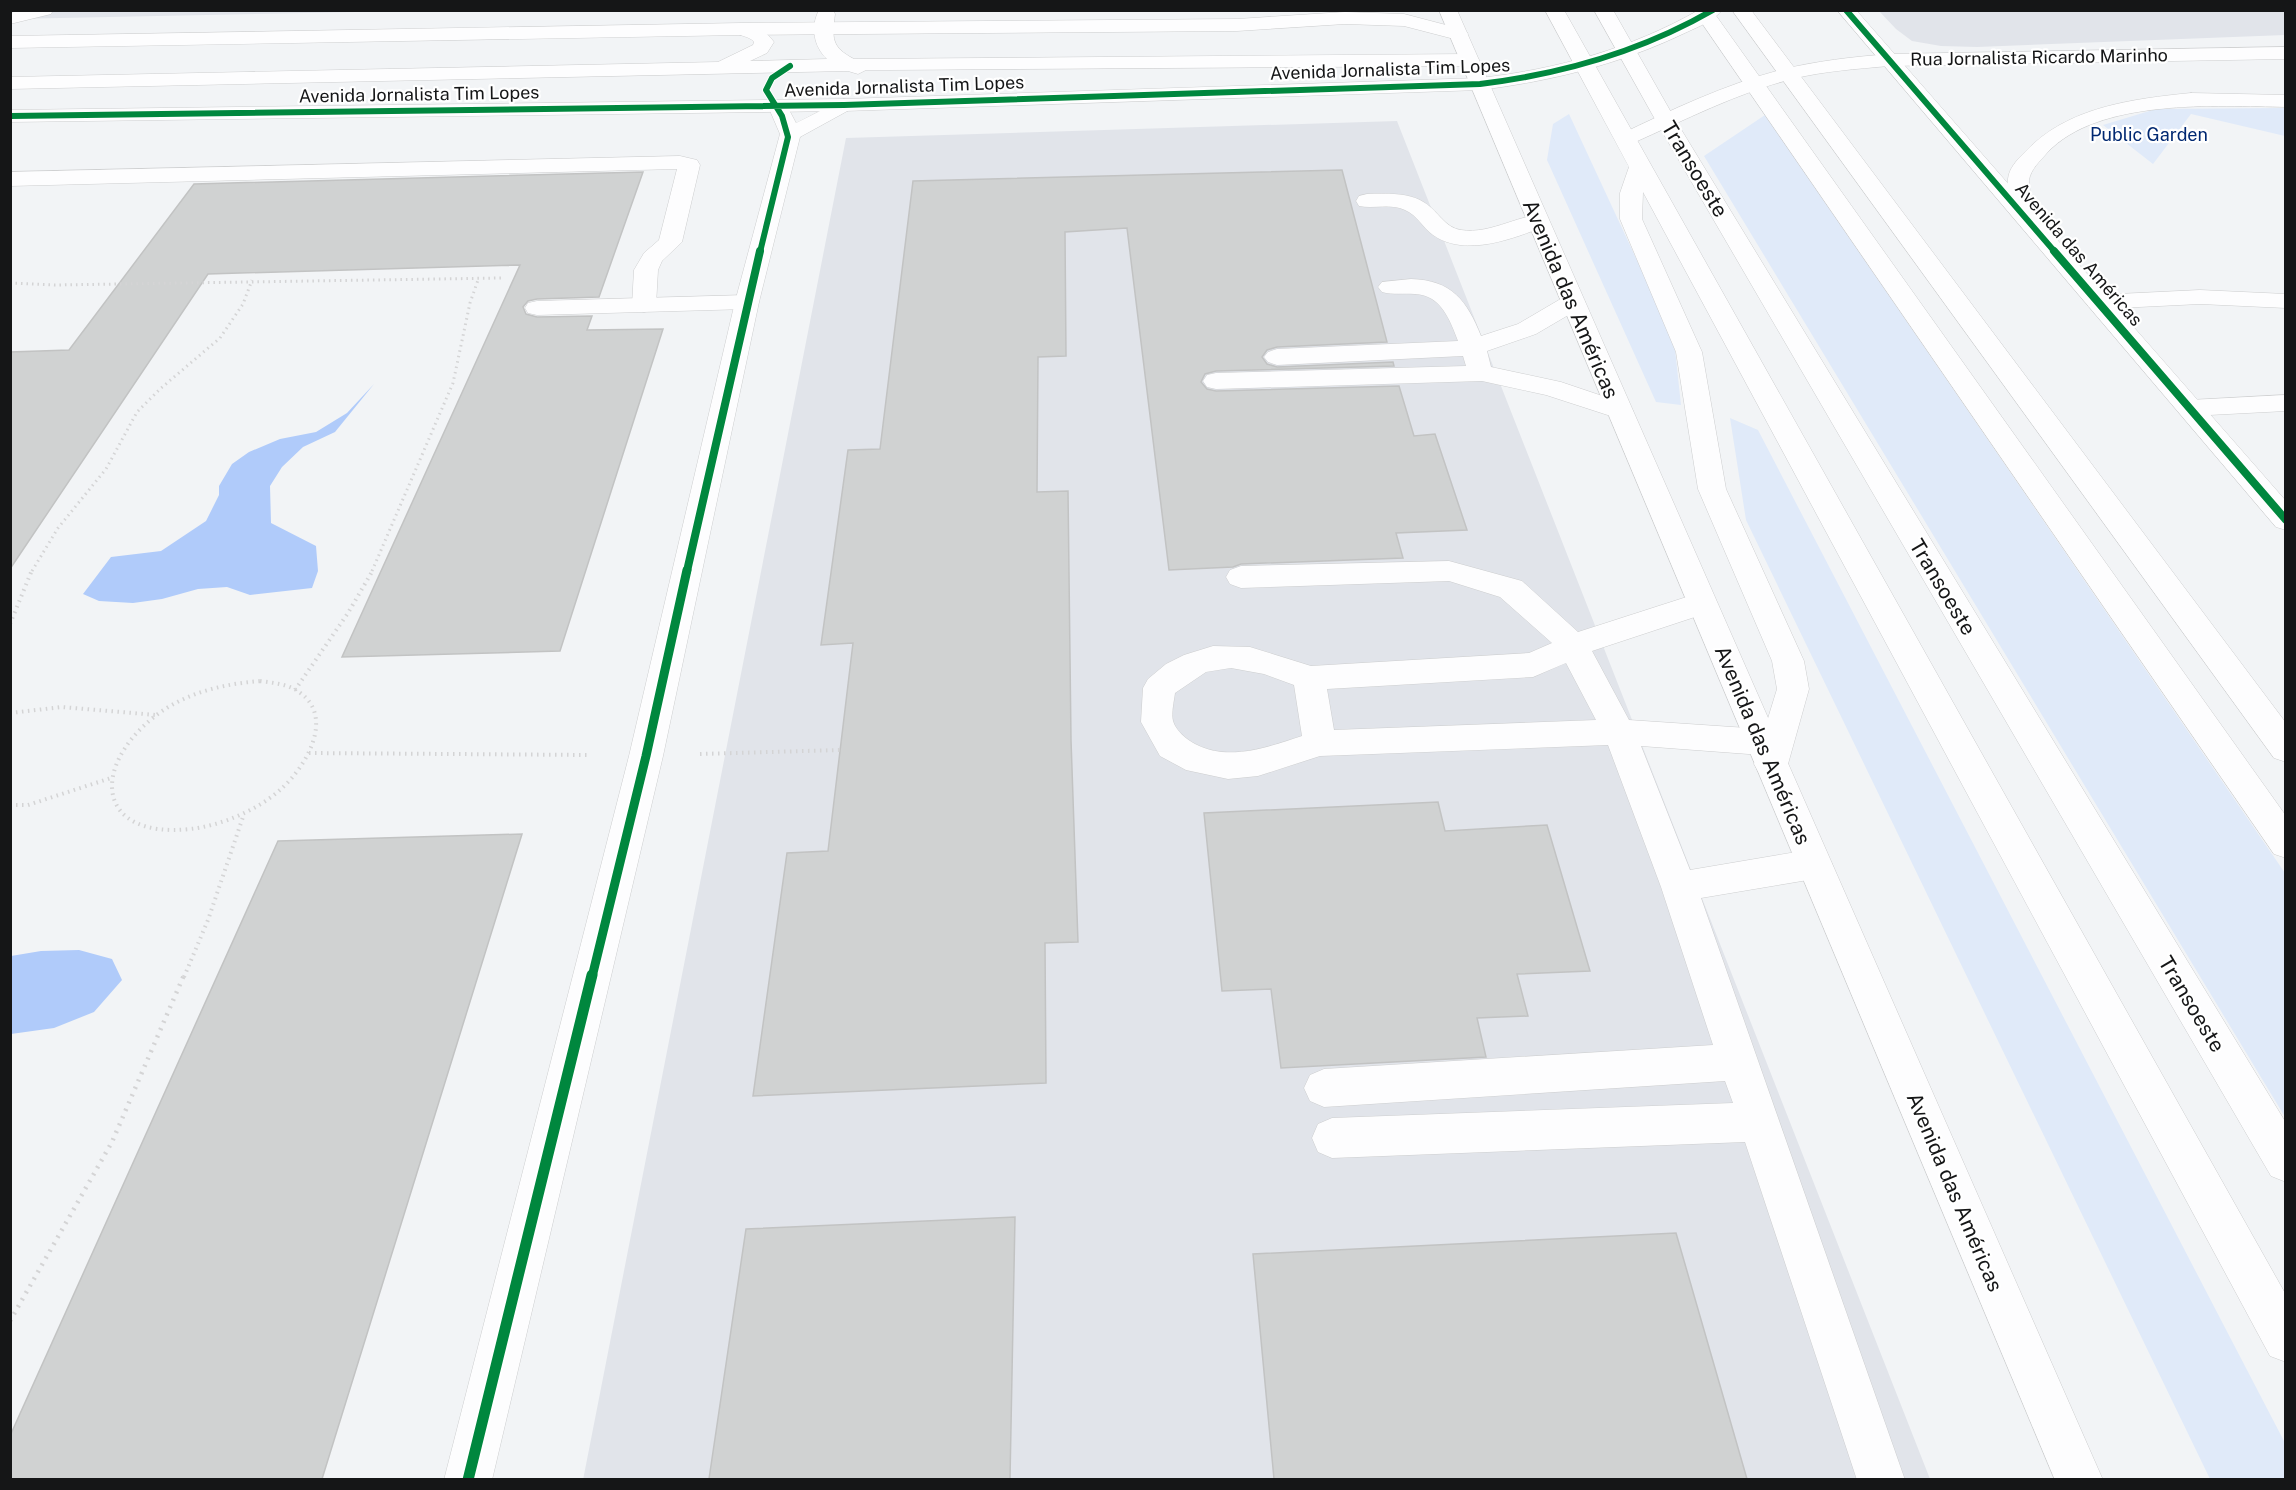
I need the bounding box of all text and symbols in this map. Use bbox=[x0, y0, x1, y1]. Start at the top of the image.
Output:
street label: Rua Jornalista Ricardo Marinho bbox=[1910, 44, 2168, 70]
street label: Avenida Jornalista Tim Lopes bbox=[1269, 54, 1511, 84]
street label: Avenida Jornalista Tim Lopes bbox=[783, 71, 1025, 101]
street label: Avenida Jornalista Tim Lopes bbox=[299, 81, 539, 107]
street label: Transoeste bbox=[1657, 116, 1733, 222]
park label: Public Garden bbox=[2090, 124, 2208, 145]
street label: Avenida das Américas bbox=[2011, 178, 2147, 330]
street label: Avenida das Américas bbox=[1518, 196, 1624, 402]
street label: Transoeste bbox=[1905, 534, 1981, 640]
street label: Avenida das Américas bbox=[1710, 642, 1816, 848]
street label: Transoeste bbox=[2154, 951, 2230, 1057]
street label: Avenida das Américas bbox=[1902, 1089, 2008, 1295]

